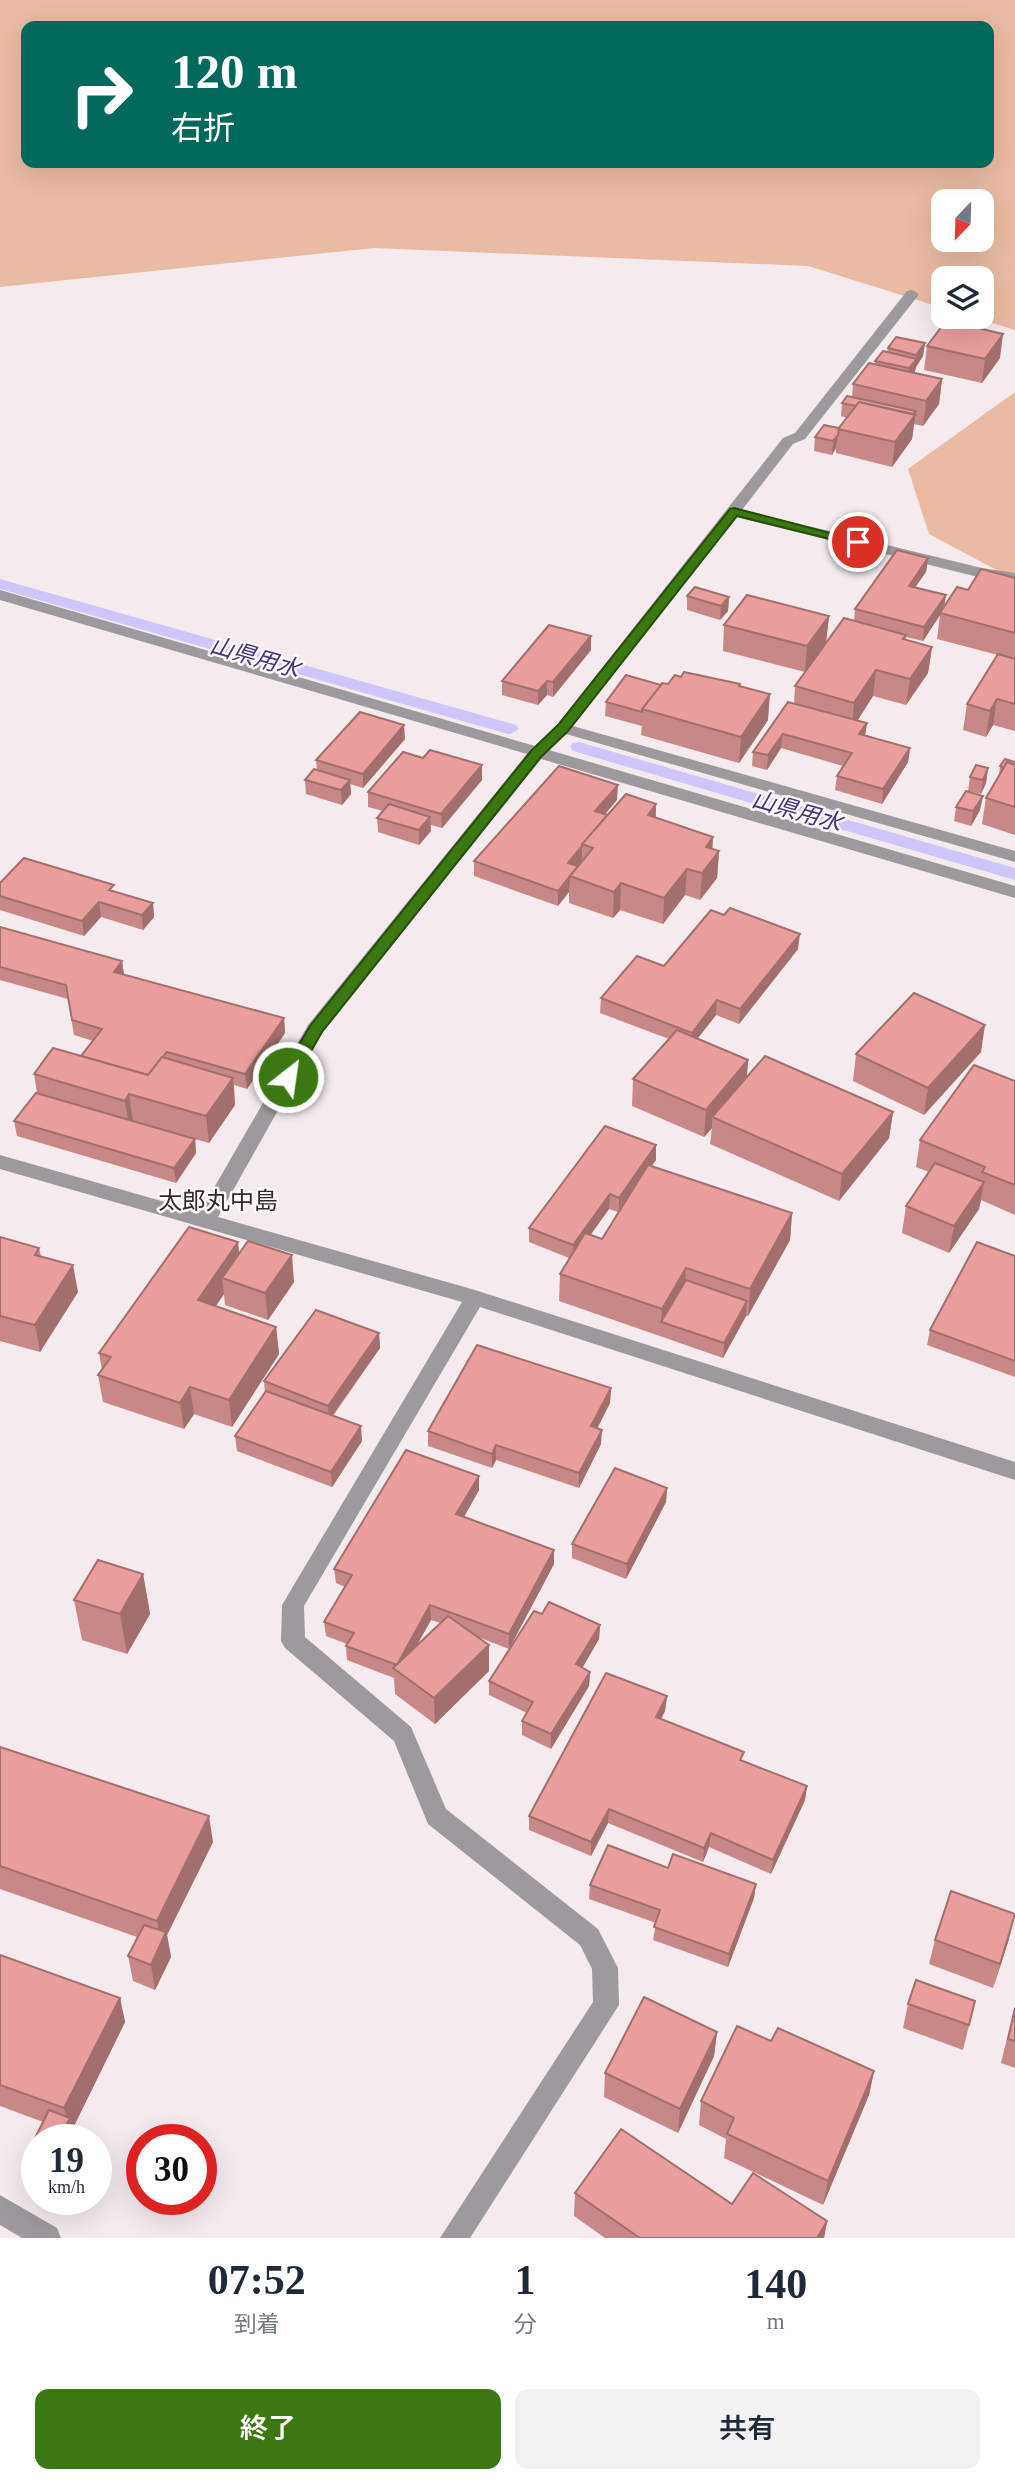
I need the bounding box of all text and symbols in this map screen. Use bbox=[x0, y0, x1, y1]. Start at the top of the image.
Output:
text: 120 m bbox=[171, 44, 298, 99]
icon: right bbox=[56, 49, 147, 140]
text: 右折 bbox=[171, 110, 235, 146]
north arrow bbox=[931, 189, 994, 252]
map controls bbox=[931, 189, 994, 329]
button: layers bbox=[931, 266, 994, 329]
pin bbox=[828, 512, 888, 572]
icon: arrive bbox=[839, 523, 877, 561]
water label: 山県用水 bbox=[207, 633, 305, 683]
water label: 山県用水 bbox=[749, 787, 847, 837]
position arrow bbox=[251, 1040, 325, 1114]
district label: 太郎丸中島 bbox=[158, 1188, 278, 1214]
speed limit sign: 30 bbox=[126, 2124, 217, 2215]
text: 19 bbox=[49, 2141, 84, 2180]
text: km/h bbox=[48, 2177, 85, 2197]
text: 07:52 bbox=[208, 2257, 306, 2303]
text: 1 bbox=[515, 2257, 536, 2303]
text: 140 bbox=[744, 2261, 807, 2307]
text: m bbox=[767, 2309, 785, 2334]
text: 到着 bbox=[234, 2312, 280, 2337]
text: 分 bbox=[514, 2312, 537, 2337]
button: 終了 bbox=[35, 2389, 501, 2469]
button: 共有 bbox=[515, 2389, 980, 2469]

